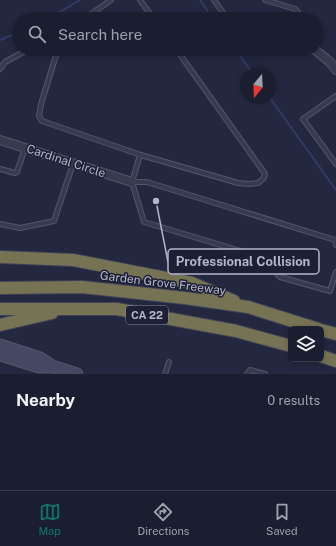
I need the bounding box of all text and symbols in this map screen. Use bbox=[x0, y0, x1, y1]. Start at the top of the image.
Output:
search box bbox=[12, 12, 324, 56]
icon: search bbox=[26, 23, 48, 45]
text: Search here bbox=[58, 26, 142, 43]
north arrow bbox=[240, 68, 276, 104]
street label: Cardinal Circle bbox=[25, 142, 107, 180]
callout: Professional Collision bbox=[168, 249, 319, 274]
text: Professional Collision bbox=[176, 254, 310, 269]
street label: Garden Grove Freeway bbox=[99, 268, 227, 298]
road number: CA 22 bbox=[126, 306, 168, 324]
map controls bbox=[288, 326, 324, 362]
button: layers bbox=[288, 326, 324, 362]
text: Nearby bbox=[16, 390, 75, 410]
text: 0 results bbox=[267, 393, 320, 408]
tab: Map bbox=[38, 501, 61, 537]
tab: Directions bbox=[138, 501, 189, 537]
tab: Saved bbox=[266, 501, 298, 537]

